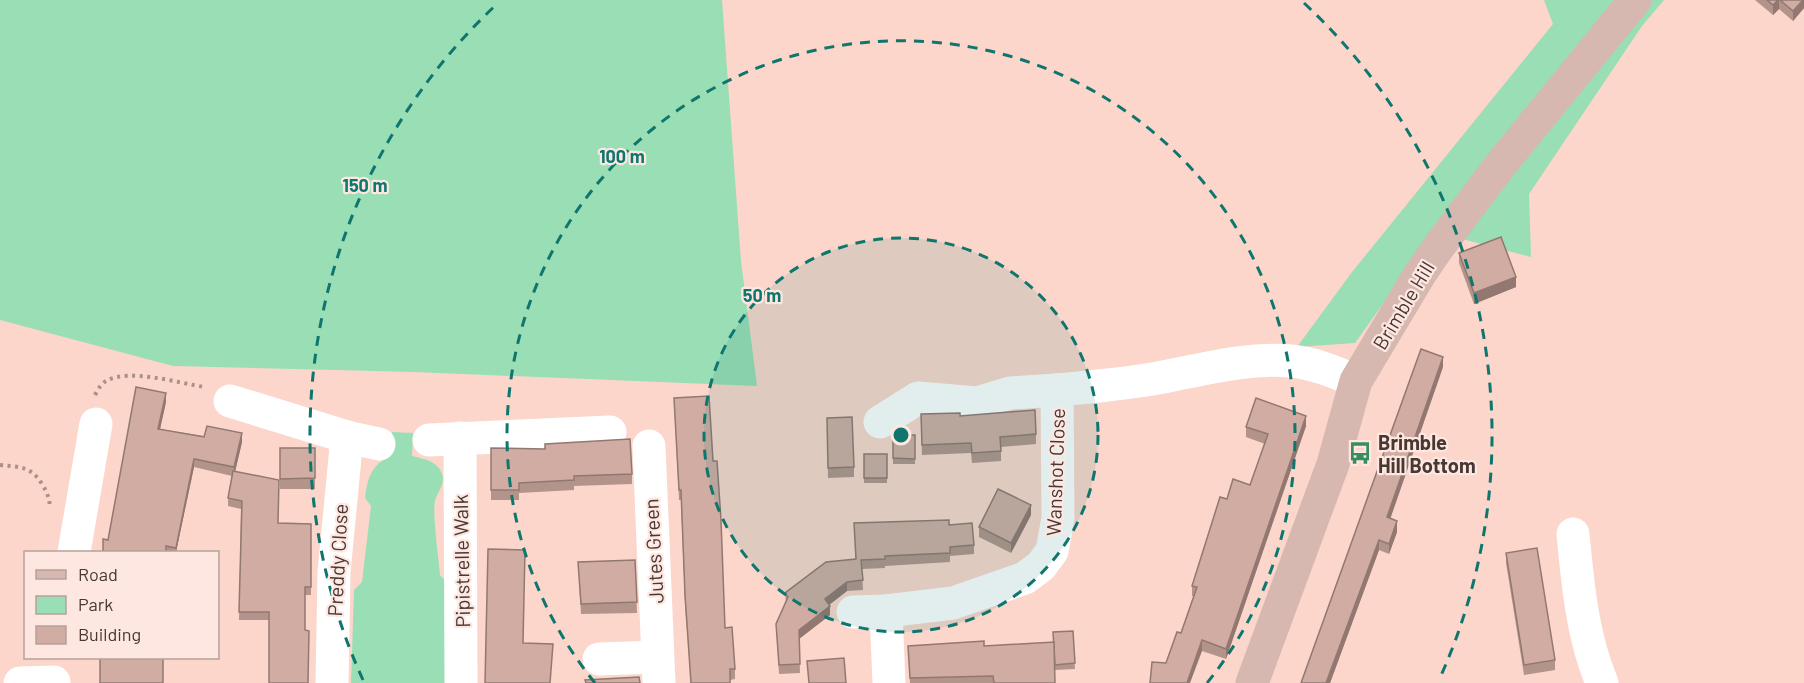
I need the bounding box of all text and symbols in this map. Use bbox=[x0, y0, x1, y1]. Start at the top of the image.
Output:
text: 100 m bbox=[599, 145, 645, 167]
text: 150 m bbox=[343, 174, 387, 196]
street label: Brimble Hill bbox=[1367, 256, 1439, 354]
text: 50 m bbox=[743, 284, 781, 306]
street label: Wanshot Close bbox=[1041, 408, 1069, 536]
centre of rings bbox=[891, 425, 911, 445]
place label: Brimble Hill Bottom bbox=[1378, 430, 1476, 477]
bus stop icon: Brimble Hill Bottom bbox=[1347, 440, 1373, 466]
street label: Pipistrelle Walk bbox=[448, 494, 474, 628]
street label: Jutes Green bbox=[638, 498, 668, 604]
street label: Preddy Close bbox=[322, 503, 352, 617]
legend bbox=[24, 551, 219, 659]
text: Road bbox=[78, 563, 118, 585]
text: Park bbox=[78, 593, 113, 615]
text: Building bbox=[78, 623, 141, 645]

